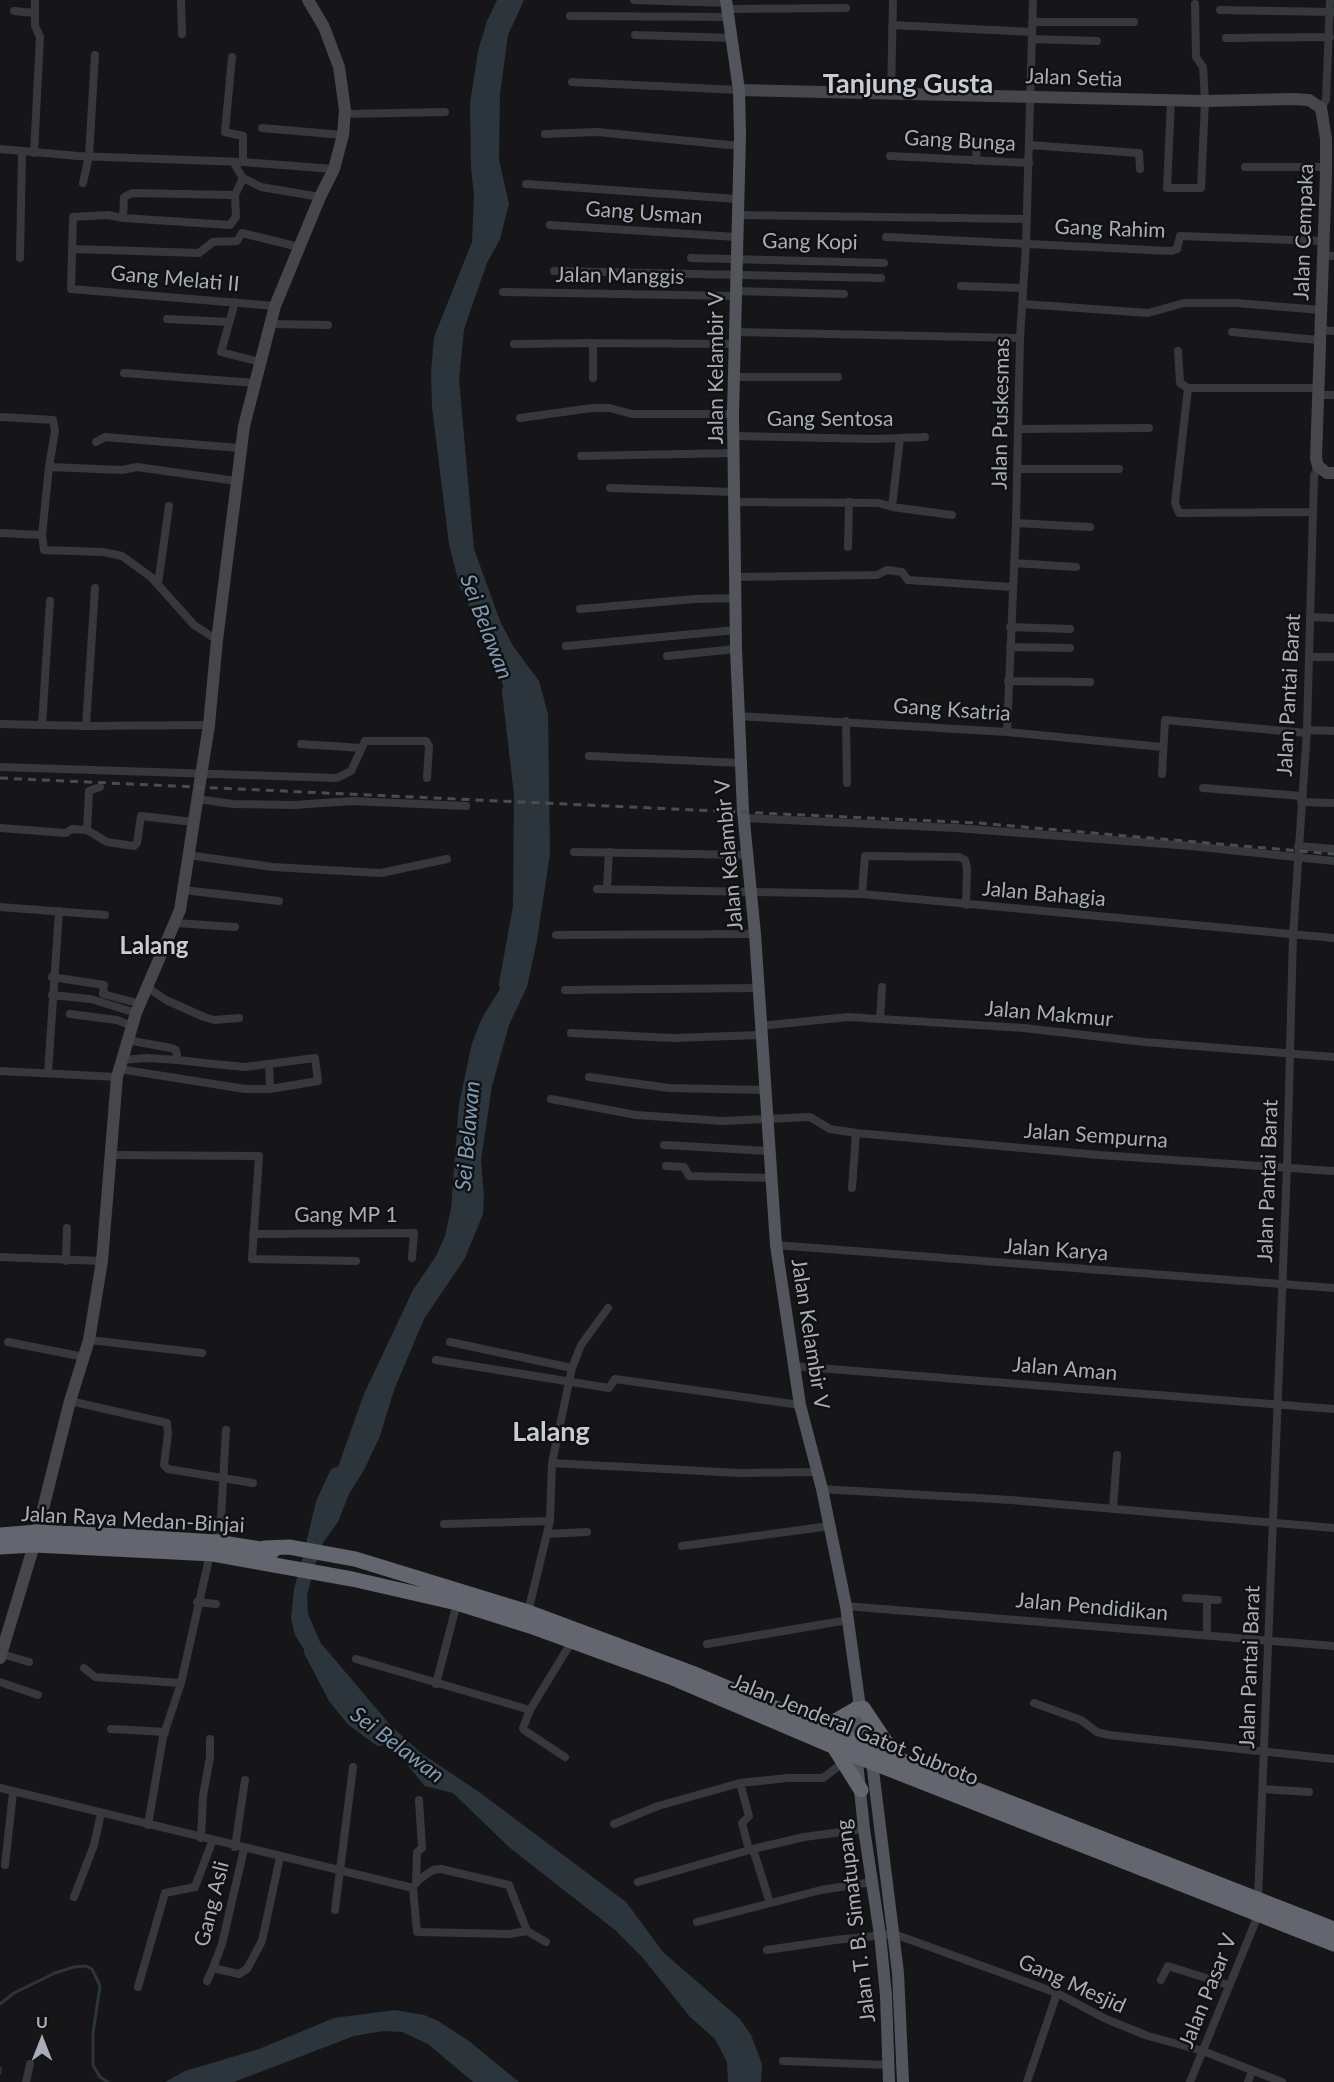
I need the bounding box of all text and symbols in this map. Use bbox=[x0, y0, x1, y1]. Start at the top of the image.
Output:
street label: Jalan Setia bbox=[1025, 64, 1123, 92]
district label: Tanjung Gusta bbox=[823, 68, 993, 100]
street label: Gang Bunga bbox=[903, 125, 1017, 157]
street label: Jalan Cempaka bbox=[1289, 163, 1319, 301]
street label: Gang Usman bbox=[585, 196, 703, 230]
street label: Gang Rahim bbox=[1054, 214, 1166, 244]
street label: Gang Kopi bbox=[762, 229, 858, 255]
street label: Gang Melati II bbox=[109, 261, 241, 297]
street label: Jalan Manggis bbox=[555, 262, 685, 290]
street label: Jalan Kelambir V bbox=[703, 292, 729, 444]
street label: Jalan Puskesmas bbox=[987, 338, 1015, 490]
street label: Gang Sentosa bbox=[767, 406, 893, 432]
water label: Sei Belawan bbox=[454, 571, 518, 683]
street label: Jalan Pantai Barat bbox=[1272, 613, 1306, 777]
street label: Gang Ksatria bbox=[892, 693, 1012, 727]
street label: Jalan Kelambir V bbox=[710, 778, 748, 932]
street label: Jalan Bahagia bbox=[981, 876, 1107, 912]
district label: Lalang bbox=[120, 932, 188, 960]
street label: Jalan Makmur bbox=[984, 996, 1114, 1032]
water label: Sei Belawan bbox=[450, 1080, 486, 1192]
street label: Jalan Pantai Barat bbox=[1253, 1099, 1283, 1263]
street label: Jalan Sempurna bbox=[1023, 1118, 1169, 1154]
street label: Gang MP 1 bbox=[294, 1202, 398, 1228]
street label: Jalan Karya bbox=[1003, 1234, 1109, 1266]
street label: Jalan Kelambir V bbox=[786, 1257, 834, 1411]
street label: Jalan Aman bbox=[1012, 1352, 1118, 1386]
district label: Lalang bbox=[512, 1416, 590, 1448]
street label: Jalan Raya Medan-Binjai bbox=[21, 1502, 245, 1538]
street label: Jalan Pantai Barat bbox=[1235, 1585, 1265, 1749]
street label: Jalan Pendidikan bbox=[1015, 1588, 1169, 1626]
street label: Jalan Jenderal Gatot Subroto bbox=[728, 1669, 982, 1791]
water label: Sei Belawan bbox=[345, 1701, 449, 1789]
street label: Jalan T. B. Simatupang bbox=[831, 1818, 881, 2024]
street label: Gang Asli bbox=[189, 1859, 235, 1949]
street label: Jalan Pasar V bbox=[1174, 1930, 1242, 2052]
street label: Gang Mesjid bbox=[1014, 1949, 1130, 2019]
north arrow bbox=[12, 2010, 72, 2070]
text: U bbox=[36, 2012, 48, 2031]

